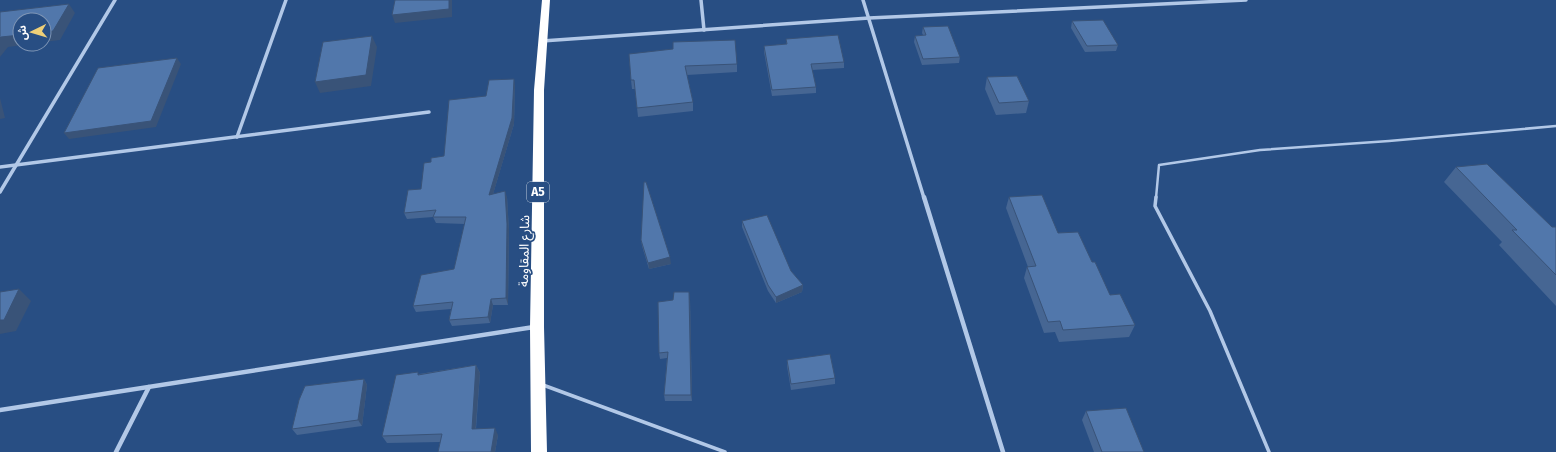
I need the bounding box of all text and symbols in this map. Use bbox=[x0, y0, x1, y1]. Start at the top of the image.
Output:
north arrow bbox=[12, 12, 52, 52]
text: ش bbox=[15, 25, 30, 41]
road number: A5 bbox=[527, 182, 549, 202]
street label: شارع المقاومة bbox=[516, 215, 535, 287]

